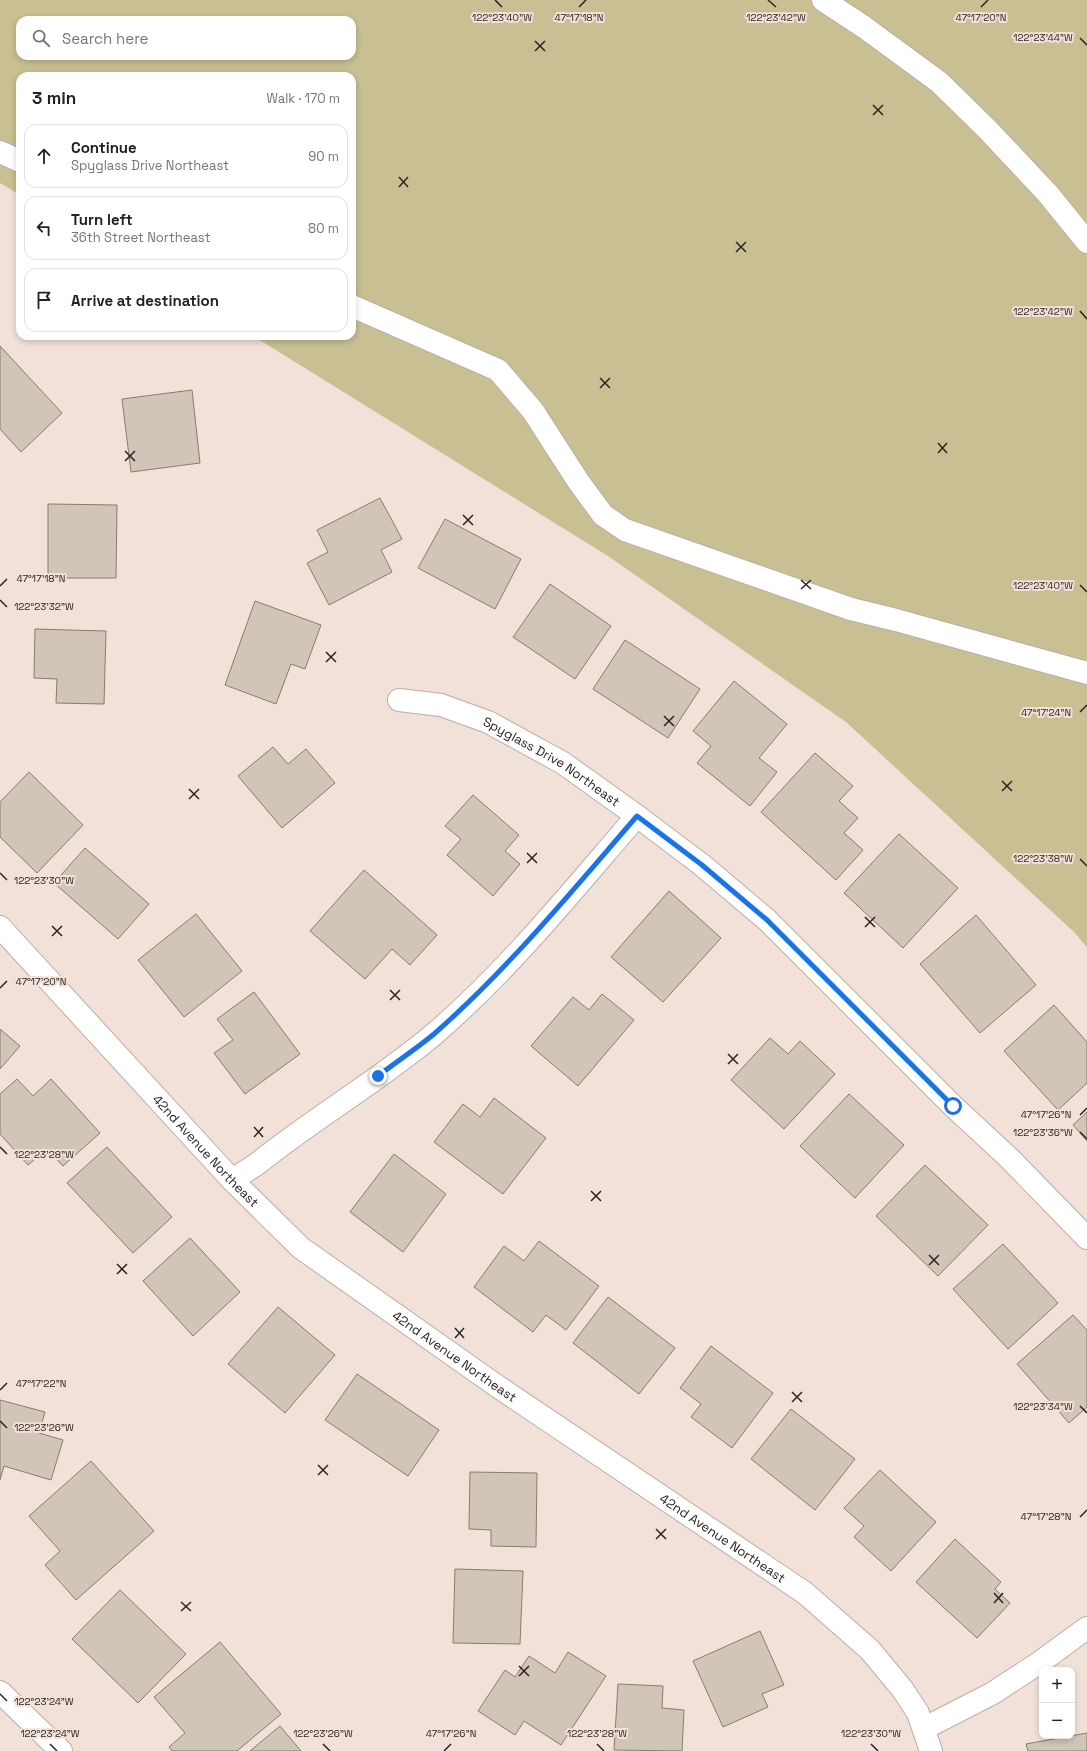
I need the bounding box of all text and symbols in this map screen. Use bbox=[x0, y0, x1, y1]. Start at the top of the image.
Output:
text: 122°23'40"W bbox=[472, 11, 532, 24]
text: 47°17'18"N bbox=[554, 11, 604, 24]
text: 122°23'42"W bbox=[746, 11, 806, 24]
text: 47°17'20"N bbox=[955, 11, 1007, 24]
search box bbox=[16, 16, 356, 60]
icon: search bbox=[30, 27, 52, 49]
text: Search here bbox=[62, 29, 148, 48]
text: 122°23'44"W bbox=[1013, 31, 1073, 44]
text: 3 min bbox=[32, 87, 76, 109]
text: Walk · 170 m bbox=[266, 90, 340, 107]
text: Continue bbox=[71, 138, 137, 157]
icon: ahead bbox=[33, 145, 55, 167]
text: 90 m bbox=[308, 148, 339, 165]
text: Spyglass Drive Northeast bbox=[71, 157, 229, 174]
text: Turn left bbox=[71, 210, 133, 229]
icon: left bbox=[33, 217, 55, 239]
text: 80 m bbox=[308, 220, 339, 237]
text: 36th Street Northeast bbox=[71, 229, 210, 246]
icon: arrive bbox=[33, 289, 55, 311]
text: Arrive at destination bbox=[71, 291, 219, 310]
text: 122°23'42"W bbox=[1013, 305, 1073, 318]
text: 47°17'18"N bbox=[16, 572, 66, 585]
text: 122°23'40"W bbox=[1013, 579, 1073, 592]
text: 122°23'32"W bbox=[14, 600, 74, 613]
text: 47°17'24"N bbox=[1021, 706, 1071, 719]
street label: Spyglass Drive Northeast bbox=[481, 713, 623, 810]
text: 122°23'38"W bbox=[1013, 852, 1073, 865]
text: 122°23'30"W bbox=[14, 874, 74, 887]
text: 47°17'20"N bbox=[15, 975, 67, 988]
route end bbox=[369, 1067, 387, 1085]
street label: 42nd Avenue Northeast bbox=[149, 1091, 262, 1211]
route start bbox=[944, 1097, 962, 1115]
text: 47°17'26"N bbox=[1021, 1108, 1071, 1121]
text: 122°23'36"W bbox=[1013, 1126, 1073, 1139]
text: 122°23'28"W bbox=[14, 1148, 74, 1161]
street label: 42nd Avenue Northeast bbox=[389, 1307, 520, 1406]
text: 47°17'22"N bbox=[16, 1377, 66, 1390]
text: 122°23'34"W bbox=[1013, 1400, 1073, 1413]
text: 122°23'26"W bbox=[14, 1421, 74, 1434]
street label: 42nd Avenue Northeast bbox=[656, 1490, 789, 1587]
text: 47°17'28"N bbox=[1021, 1510, 1071, 1523]
map controls bbox=[1039, 1667, 1075, 1739]
button: + bbox=[1039, 1667, 1075, 1703]
text: 122°23'24"W bbox=[14, 1695, 74, 1708]
button: − bbox=[1039, 1703, 1075, 1739]
text: 122°23'24"W bbox=[20, 1727, 80, 1740]
text: 122°23'26"W bbox=[293, 1727, 353, 1740]
text: 47°17'26"N bbox=[426, 1727, 476, 1740]
text: 122°23'28"W bbox=[567, 1727, 627, 1740]
text: 122°23'30"W bbox=[841, 1727, 901, 1740]

